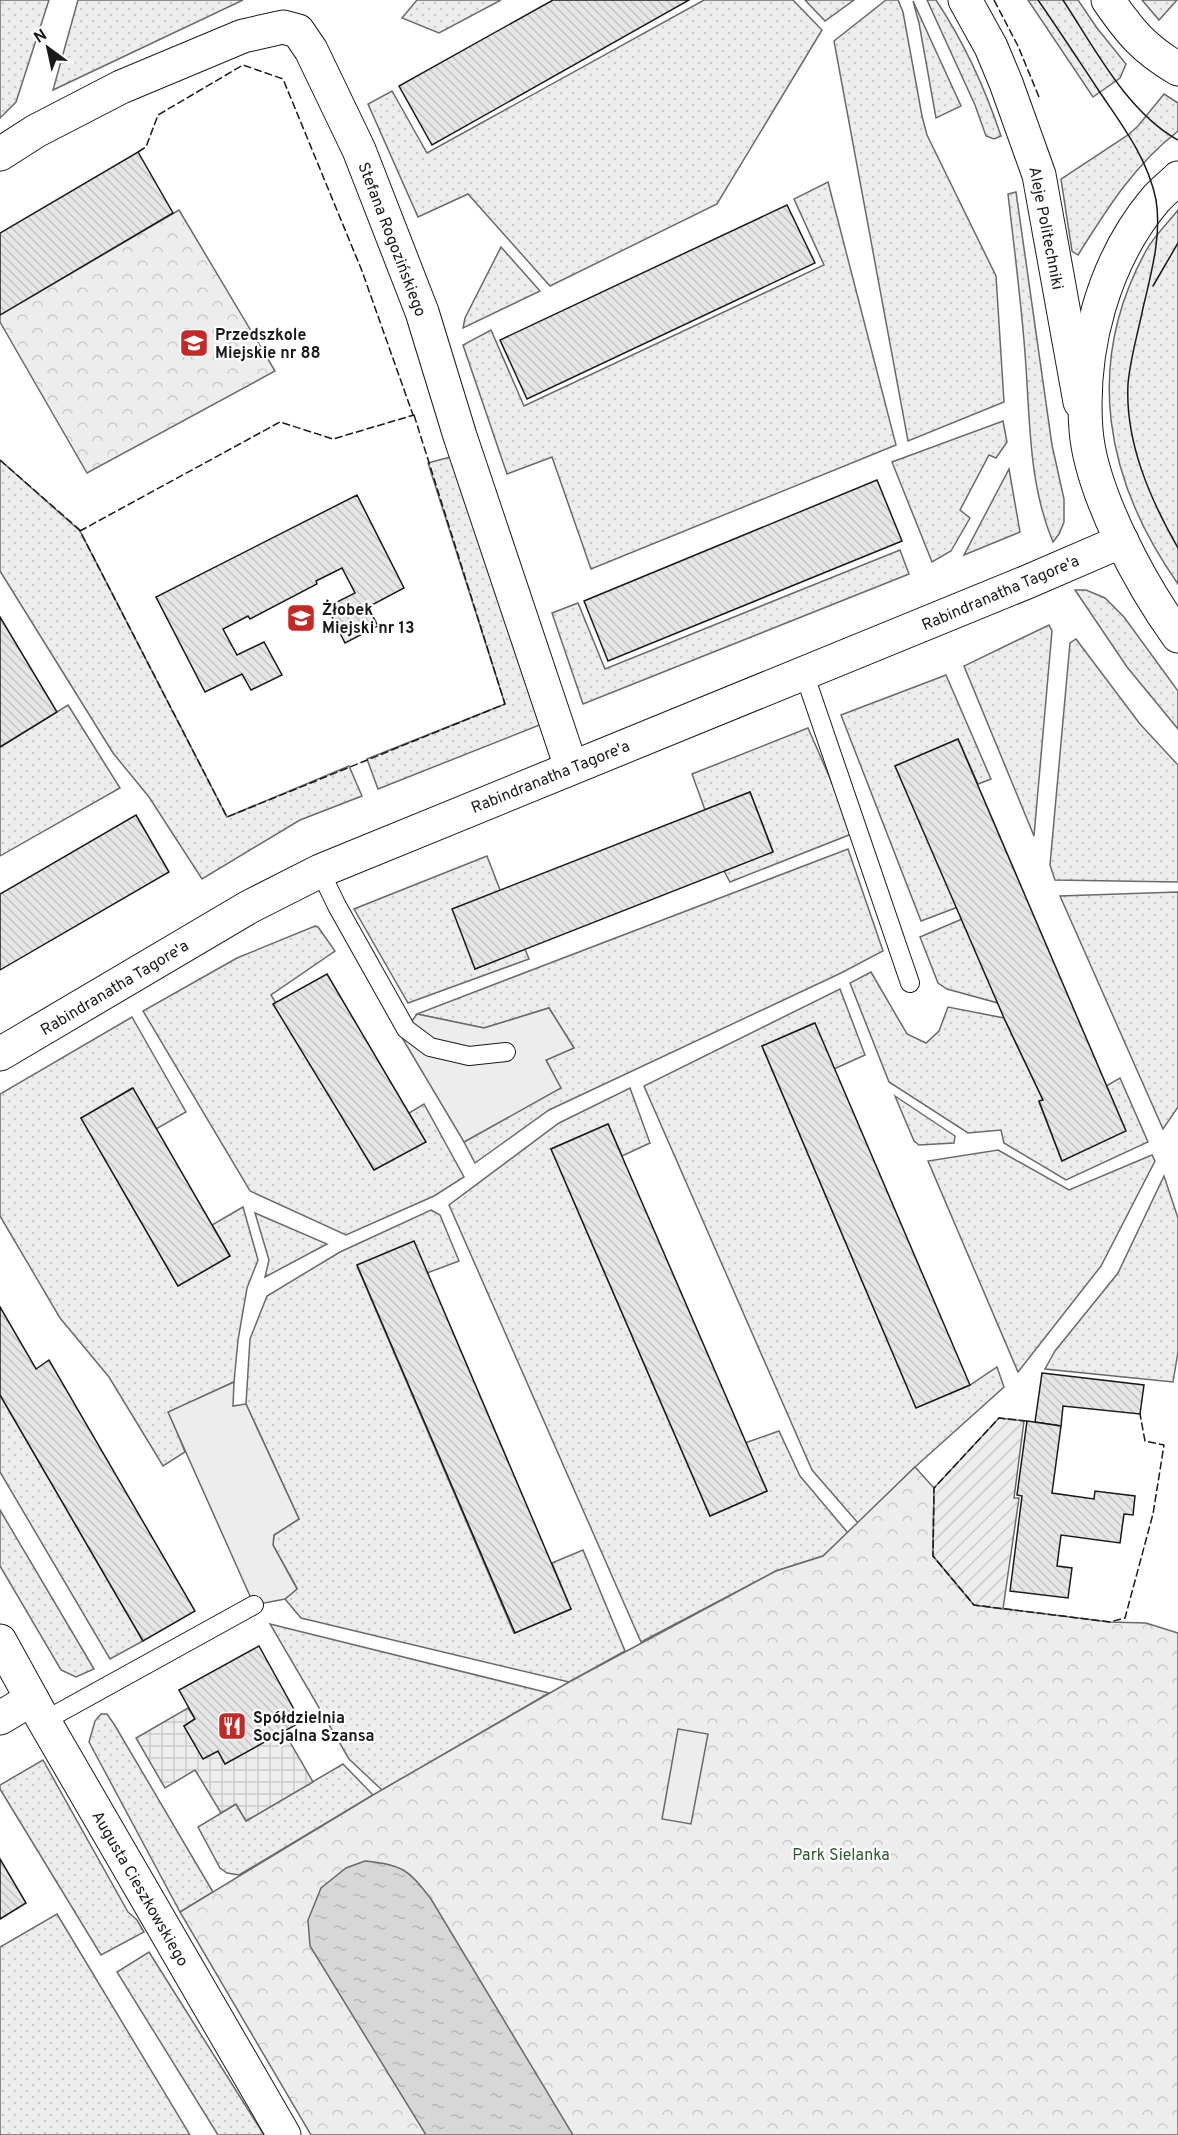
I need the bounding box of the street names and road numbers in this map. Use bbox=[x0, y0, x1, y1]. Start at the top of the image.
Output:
street label: Stefana Rogozińskiego bbox=[352, 160, 430, 320]
street label: Aleje Politechniki bbox=[1023, 165, 1067, 292]
street label: Rabindranatha Tagore'a bbox=[919, 552, 1083, 636]
street label: Rabindranatha Tagore'a bbox=[469, 737, 633, 819]
street label: Rabindranatha Tagore'a bbox=[37, 937, 193, 1041]
street label: Augusta Cieszkowskiego bbox=[87, 1808, 192, 1970]

